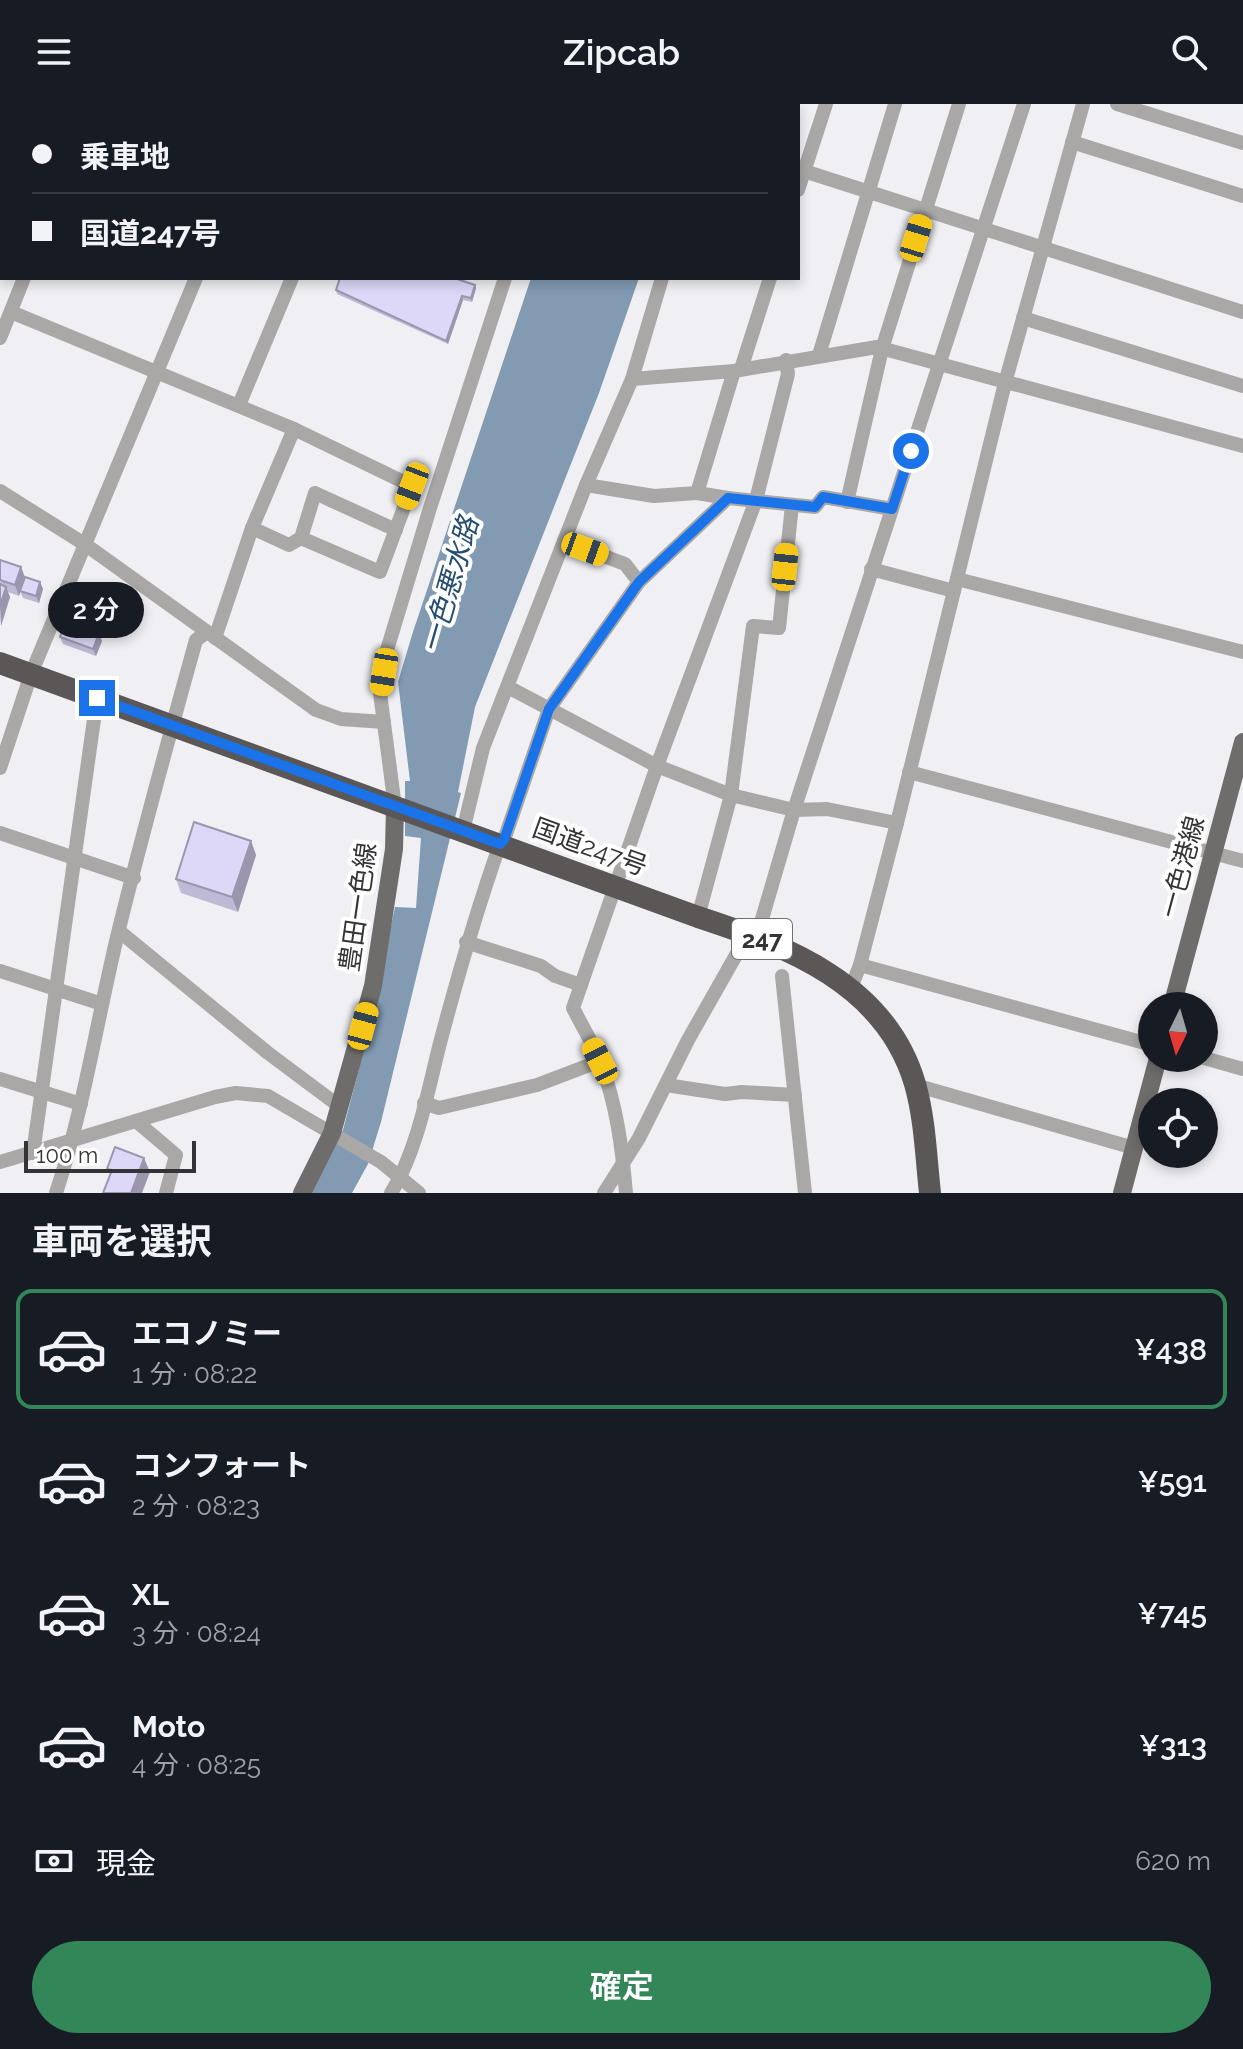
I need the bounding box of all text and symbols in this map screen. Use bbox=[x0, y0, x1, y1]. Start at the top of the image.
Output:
icon: menu bbox=[32, 30, 76, 74]
icon: search bbox=[1167, 30, 1211, 74]
text: Zipcab bbox=[563, 31, 680, 73]
text: 乗車地 bbox=[80, 139, 170, 174]
car bbox=[898, 212, 934, 264]
text: 国道247号 bbox=[80, 216, 221, 251]
route start bbox=[893, 433, 929, 469]
car bbox=[392, 459, 432, 513]
water label: 一色悪水路 bbox=[415, 511, 486, 657]
car bbox=[558, 530, 612, 568]
car bbox=[771, 542, 799, 592]
callout: 2 分 bbox=[49, 582, 145, 638]
text: 2 分 bbox=[73, 595, 119, 625]
car bbox=[368, 646, 400, 698]
route end bbox=[79, 680, 115, 716]
street label: 国道247号 bbox=[529, 812, 651, 882]
street label: 一色港線 bbox=[1154, 813, 1210, 921]
street label: 豊田一色線 bbox=[334, 841, 382, 973]
road number: 247 bbox=[732, 919, 792, 959]
north arrow bbox=[1138, 992, 1218, 1072]
map controls bbox=[1138, 992, 1218, 1168]
car bbox=[345, 1000, 381, 1052]
car bbox=[578, 1034, 622, 1088]
button: locate bbox=[1138, 1088, 1218, 1168]
scale bar bbox=[24, 1137, 196, 1173]
text: 100 m bbox=[36, 1142, 98, 1168]
text: 車両を選択 bbox=[32, 1220, 212, 1262]
icon: car bbox=[36, 1313, 108, 1385]
text: エコノミー bbox=[132, 1316, 282, 1351]
text: ¥438 bbox=[1135, 1332, 1207, 1367]
text: 1 分 · 08:22 bbox=[132, 1359, 257, 1389]
icon: car bbox=[36, 1445, 108, 1517]
text: コンフォート bbox=[132, 1448, 311, 1483]
text: ¥591 bbox=[1138, 1464, 1207, 1499]
text: 2 分 · 08:23 bbox=[132, 1491, 260, 1521]
icon: car bbox=[36, 1577, 108, 1649]
text: XL bbox=[132, 1577, 169, 1612]
text: ¥745 bbox=[1137, 1596, 1207, 1631]
text: 3 分 · 08:24 bbox=[132, 1618, 261, 1648]
icon: car bbox=[36, 1709, 108, 1781]
text: Moto bbox=[132, 1709, 205, 1744]
text: ¥313 bbox=[1139, 1728, 1207, 1763]
text: 4 分 · 08:25 bbox=[132, 1750, 261, 1780]
icon: cash bbox=[32, 1839, 76, 1883]
text: 現金 bbox=[96, 1846, 156, 1881]
text: 620 m bbox=[1135, 1846, 1211, 1876]
button: 確定 bbox=[32, 1941, 1211, 2033]

